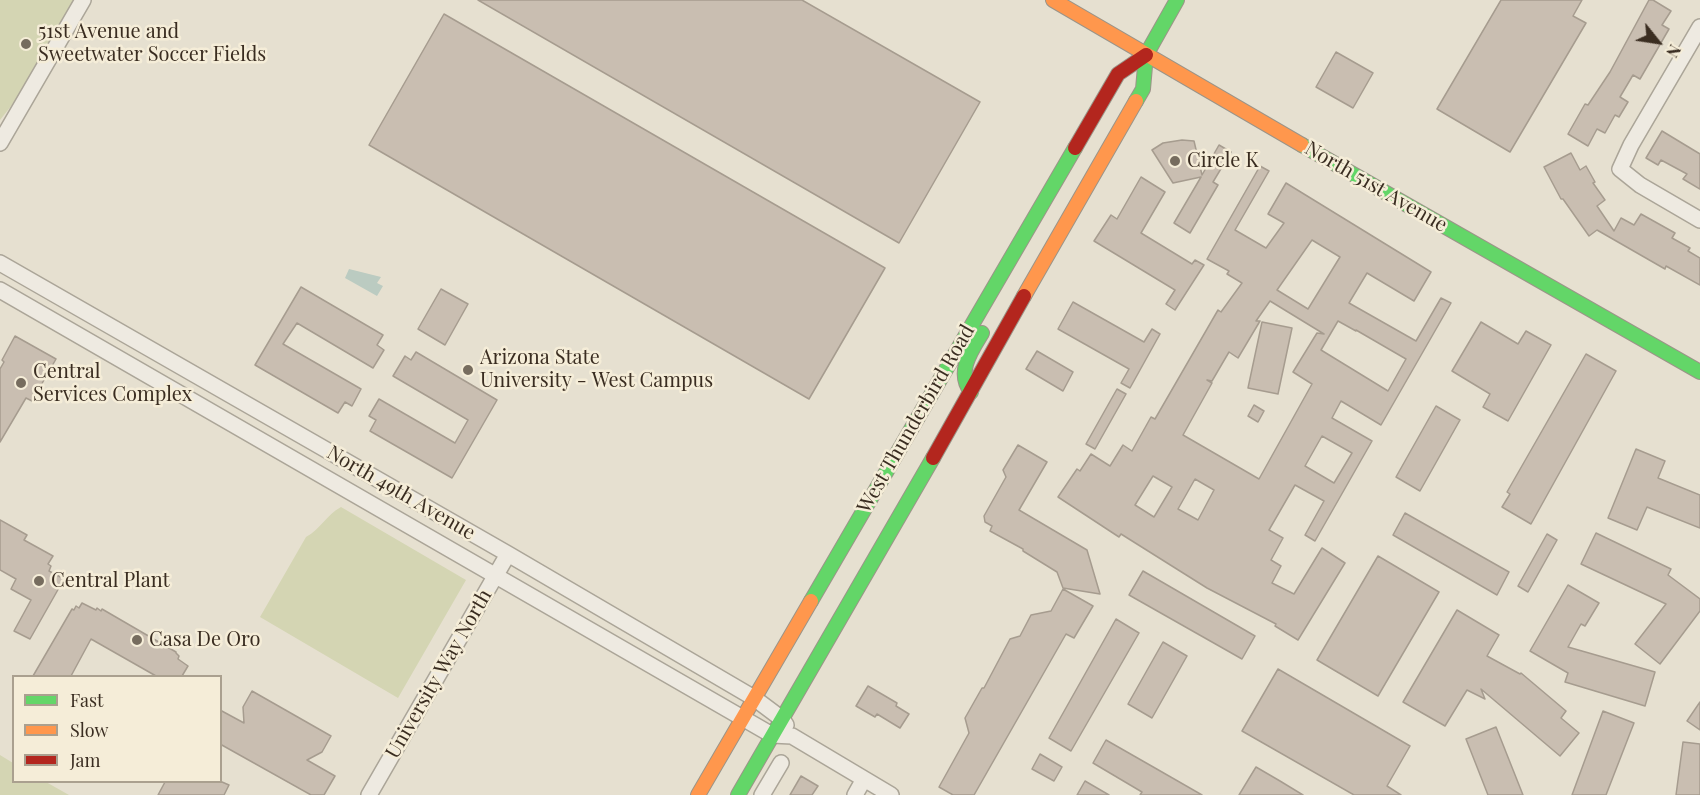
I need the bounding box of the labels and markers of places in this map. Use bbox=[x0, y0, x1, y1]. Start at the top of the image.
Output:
place label: 51st Avenue and Sweetwater Soccer Fields bbox=[38, 20, 266, 67]
marker: 51st Avenue and Sweetwater Soccer Fields bbox=[19, 37, 33, 51]
place label: Circle K bbox=[1187, 149, 1259, 173]
marker: Circle K bbox=[1168, 154, 1182, 168]
place label: Arizona State University - West Campus bbox=[480, 346, 713, 393]
place label: Central Services Complex bbox=[33, 360, 192, 407]
marker: Arizona State University - West Campus bbox=[461, 363, 475, 377]
marker: Central Services Complex bbox=[14, 376, 28, 390]
place label: Central Plant bbox=[51, 569, 170, 593]
marker: Central Plant bbox=[32, 574, 46, 588]
place label: Casa De Oro bbox=[149, 628, 260, 652]
marker: Casa De Oro bbox=[130, 633, 144, 647]

